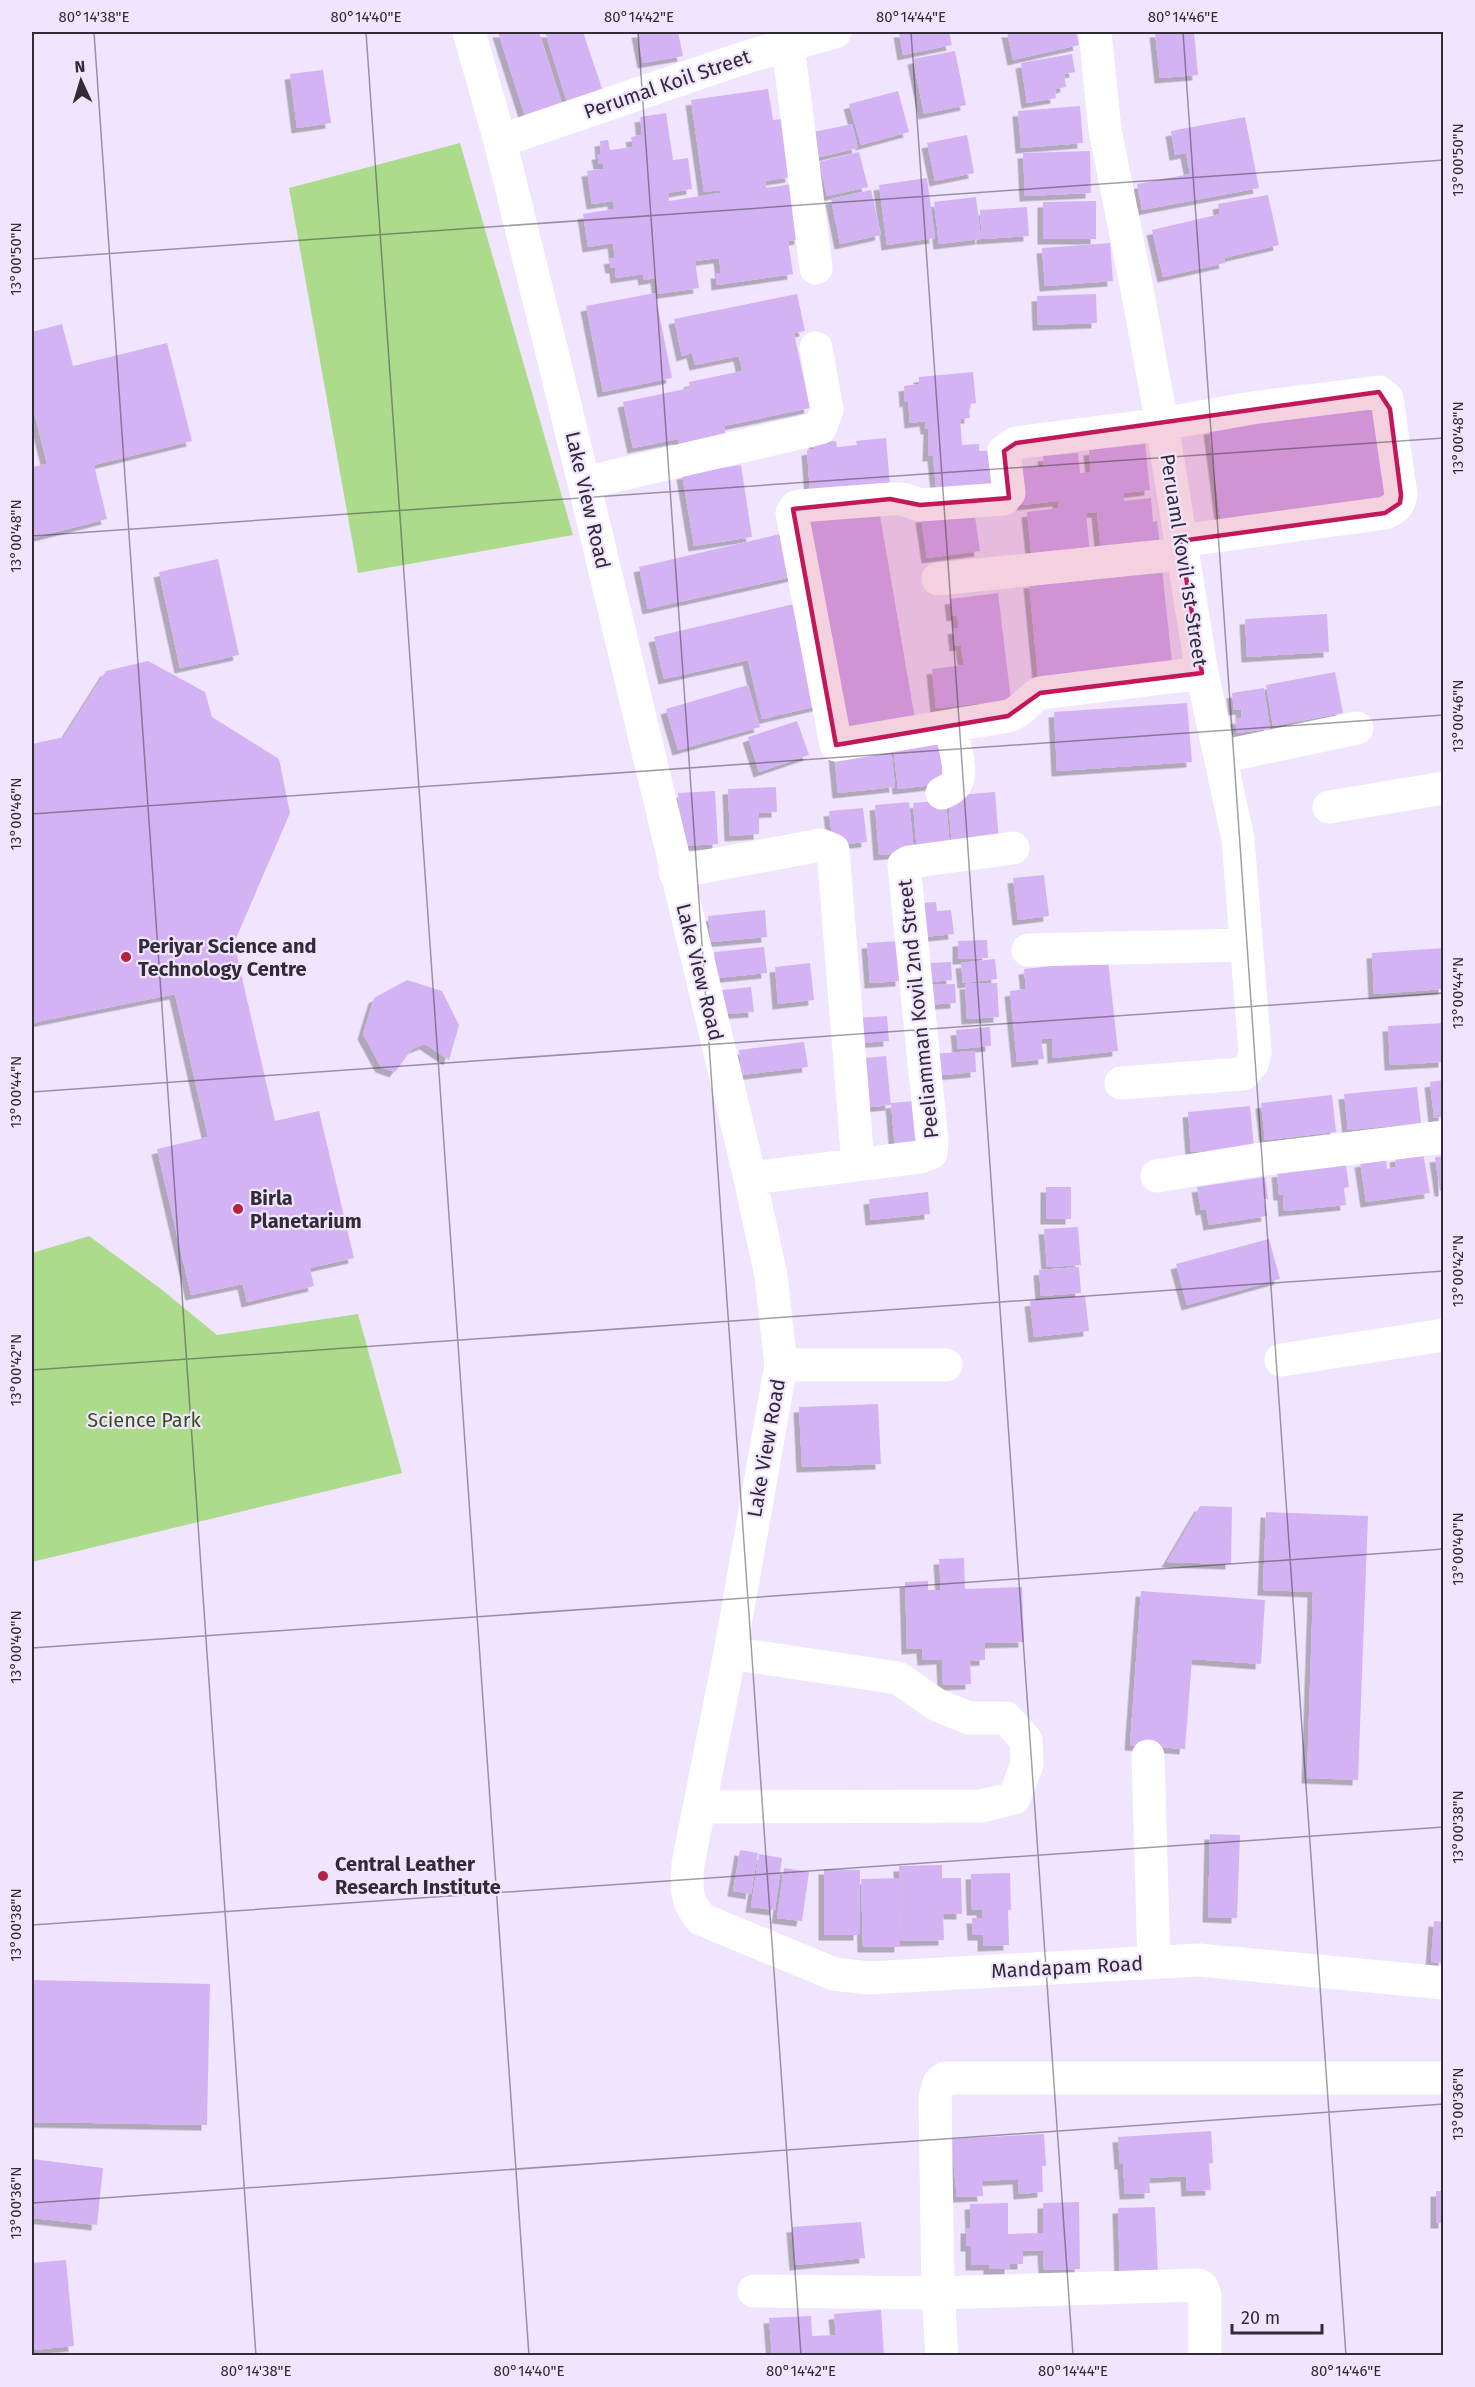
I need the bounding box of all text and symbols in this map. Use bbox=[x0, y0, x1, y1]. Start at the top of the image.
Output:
text: 80°14'38"E bbox=[58, 8, 130, 26]
text: 80°14'40"E bbox=[330, 8, 402, 26]
text: 80°14'42"E bbox=[604, 8, 674, 26]
text: 80°14'44"E bbox=[876, 8, 946, 26]
text: 80°14'46"E bbox=[1148, 8, 1218, 26]
street label: Perumal Koil Street bbox=[581, 44, 754, 124]
north arrow bbox=[51, 51, 111, 111]
text: N bbox=[74, 57, 86, 76]
text: 13°00'50"N bbox=[1449, 123, 1467, 197]
text: 13°00'50"N bbox=[7, 222, 25, 296]
text: 13°00'48"N bbox=[1449, 401, 1467, 475]
street label: Lake View Road bbox=[561, 429, 615, 571]
street label: Peruaml Kovil 1st Street bbox=[1155, 452, 1213, 669]
text: 13°00'48"N bbox=[7, 499, 25, 573]
text: 13°00'46"N bbox=[1449, 679, 1467, 753]
text: 13°00'46"N bbox=[7, 777, 25, 851]
street label: Peeliamman Kovil 2nd Street bbox=[892, 878, 944, 1140]
street label: Lake View Road bbox=[671, 901, 729, 1043]
place label: Periyar Science and Technology Centre bbox=[138, 934, 316, 981]
marker: Periyar Science and Technology Centre bbox=[119, 950, 133, 964]
text: 13°00'44"N bbox=[1449, 957, 1467, 1029]
text: 13°00'44"N bbox=[7, 1056, 25, 1128]
place label: Birla Planetarium bbox=[250, 1186, 362, 1233]
marker: Birla Planetarium bbox=[231, 1202, 245, 1216]
text: 13°00'42"N bbox=[1449, 1235, 1467, 1307]
text: 13°00'42"N bbox=[7, 1334, 25, 1406]
street label: Lake View Road bbox=[742, 1377, 790, 1519]
park label: Science Park bbox=[87, 1408, 201, 1432]
text: 13°00'40"N bbox=[1449, 1512, 1467, 1586]
text: 13°00'40"N bbox=[7, 1610, 25, 1684]
text: 13°00'38"N bbox=[1449, 1790, 1467, 1864]
place label: Central Leather Research Institute bbox=[335, 1852, 501, 1899]
marker: Central Leather Research Institute bbox=[316, 1869, 330, 1883]
text: 13°00'38"N bbox=[7, 1888, 25, 1962]
street label: Mandapam Road bbox=[990, 1951, 1144, 1983]
text: 13°00'36"N bbox=[1449, 2067, 1467, 2141]
text: 13°00'36"N bbox=[7, 2166, 25, 2240]
scale bar bbox=[1232, 2297, 1322, 2335]
text: 20 m bbox=[1241, 2307, 1280, 2329]
text: 80°14'38"E bbox=[220, 2362, 292, 2380]
text: 80°14'40"E bbox=[493, 2362, 565, 2380]
text: 80°14'42"E bbox=[766, 2362, 836, 2380]
text: 80°14'44"E bbox=[1038, 2362, 1108, 2380]
text: 80°14'46"E bbox=[1311, 2362, 1381, 2380]

